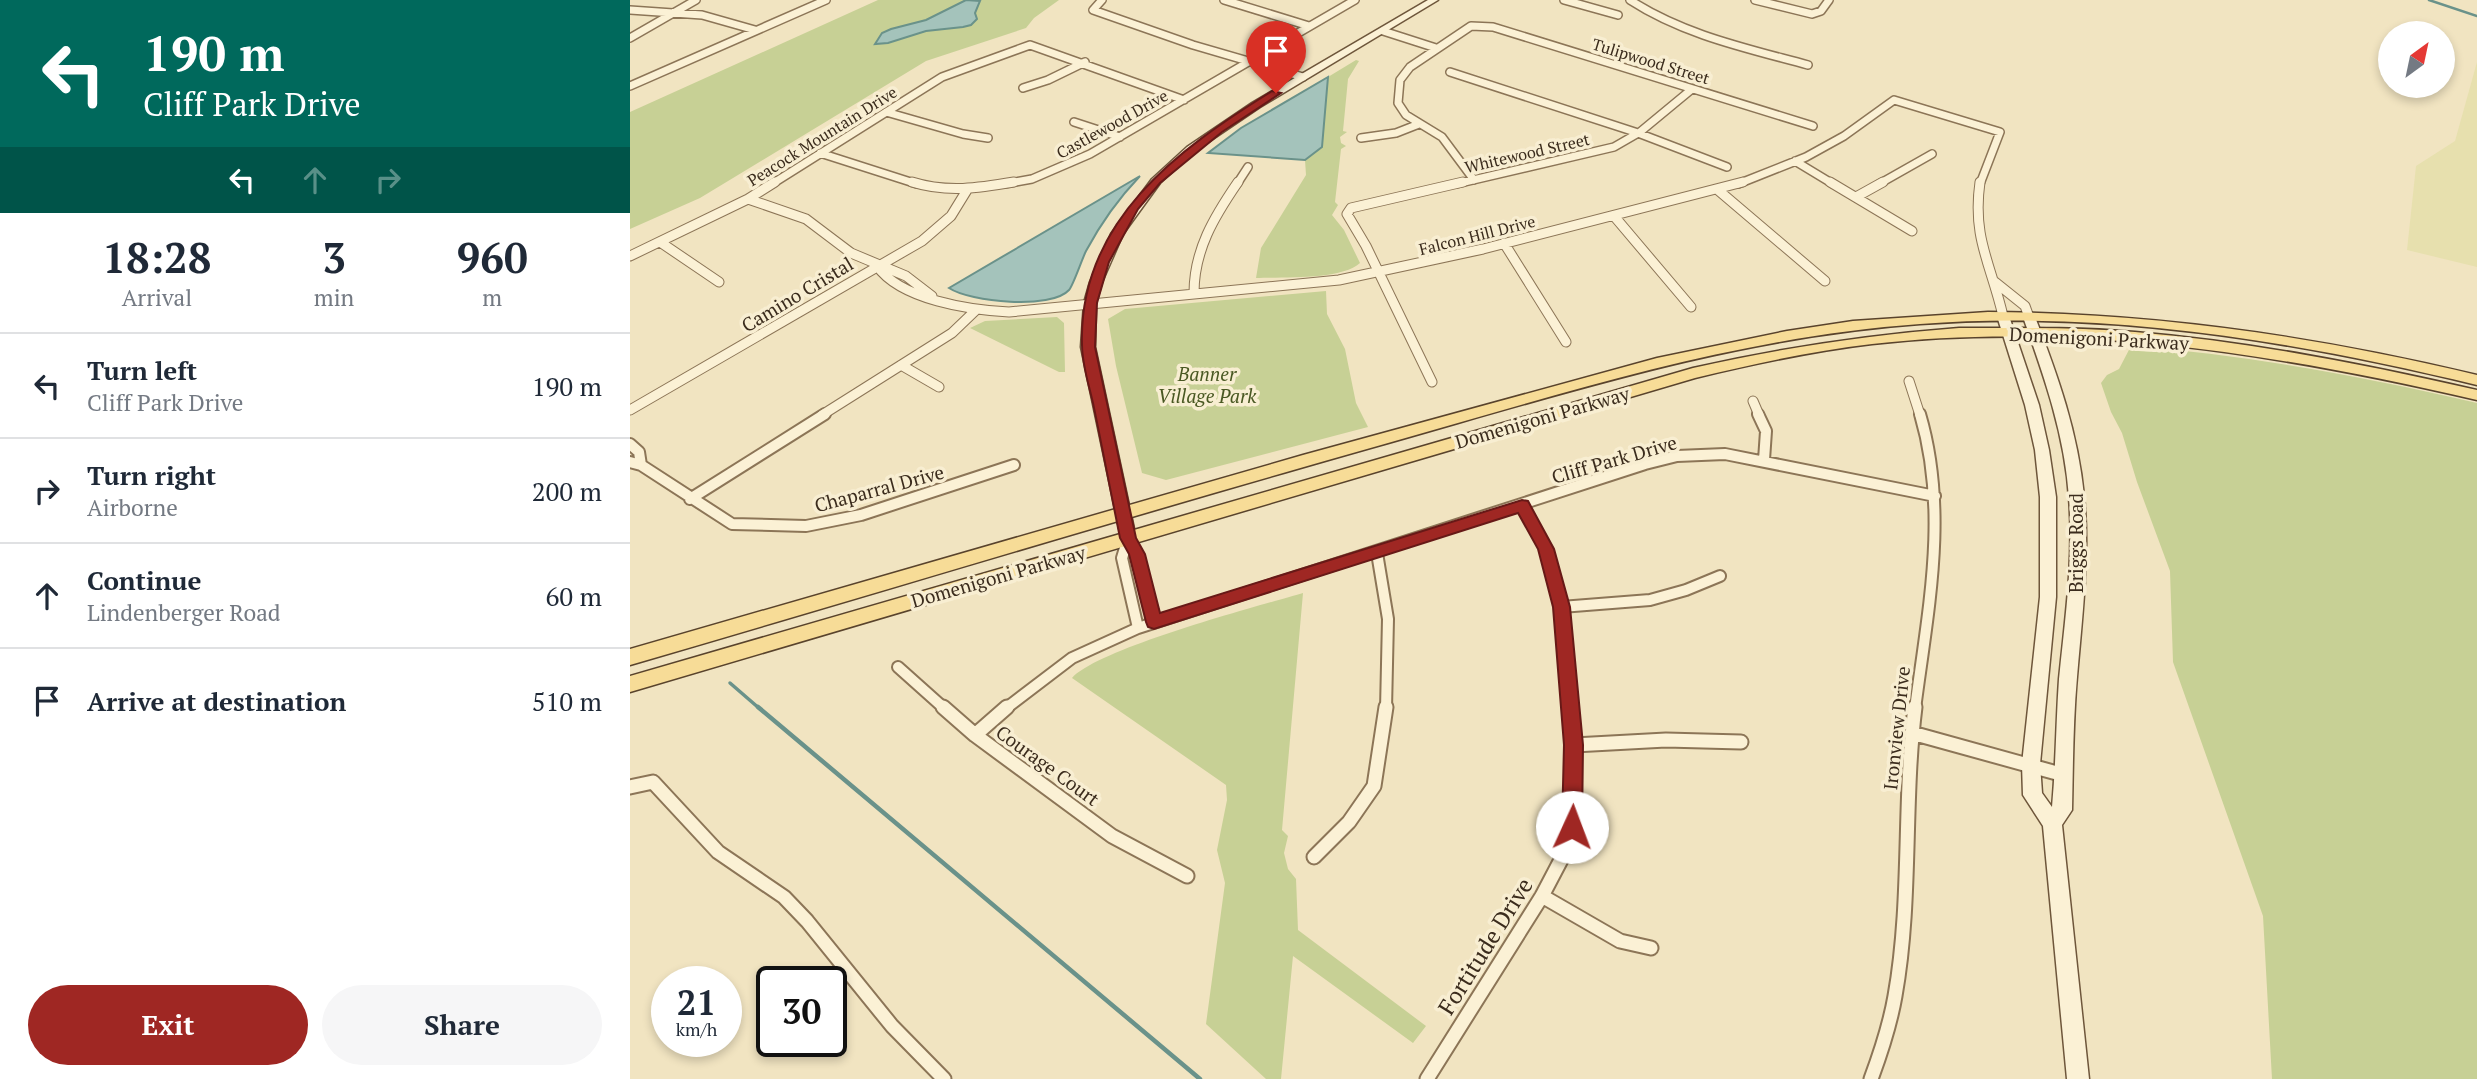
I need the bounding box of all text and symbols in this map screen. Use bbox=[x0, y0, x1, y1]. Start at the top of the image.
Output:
text: 190 m bbox=[143, 20, 285, 85]
pin bbox=[1246, 21, 1306, 93]
north arrow bbox=[2378, 21, 2455, 98]
map controls bbox=[2378, 21, 2455, 98]
icon: left bbox=[28, 28, 119, 119]
icon: arrive bbox=[1257, 32, 1295, 70]
street label: Tulipwood Street bbox=[1590, 33, 1712, 89]
street label: Peacock Mountain Drive bbox=[743, 81, 901, 191]
text: Cliff Park Drive bbox=[143, 83, 361, 125]
street label: Castlewood Drive bbox=[1052, 84, 1172, 164]
street label: Whitewood Street bbox=[1462, 128, 1592, 178]
icon: left bbox=[223, 161, 261, 199]
icon: ahead bbox=[296, 161, 334, 199]
icon: right bbox=[369, 161, 407, 199]
street label: Falcon Hill Drive bbox=[1417, 210, 1537, 260]
text: 18:28 bbox=[102, 229, 212, 285]
text: 3 bbox=[322, 229, 346, 285]
text: 960 bbox=[457, 229, 528, 285]
street label: Camino Cristal bbox=[736, 251, 858, 337]
text: Arrival bbox=[122, 282, 192, 313]
text: min bbox=[314, 282, 354, 313]
text: m bbox=[482, 282, 502, 313]
street label: Domenigoni Parkway bbox=[2008, 321, 2190, 355]
text: Turn left bbox=[87, 353, 197, 387]
park label: Banner Village Park bbox=[1158, 361, 1257, 408]
icon: left bbox=[28, 367, 66, 405]
text: 190 m bbox=[532, 369, 602, 403]
street label: Domenigoni Parkway bbox=[1452, 380, 1632, 454]
text: Cliff Park Drive bbox=[87, 387, 243, 418]
street label: Cliff Park Drive bbox=[1548, 429, 1680, 489]
text: Turn right bbox=[87, 458, 216, 492]
street label: Chaparral Drive bbox=[811, 459, 947, 517]
icon: right bbox=[28, 472, 66, 510]
text: 200 m bbox=[532, 474, 602, 508]
text: Airborne bbox=[87, 492, 178, 523]
street label: Briggs Road bbox=[2063, 493, 2088, 593]
street label: Domenigoni Parkway bbox=[908, 539, 1088, 613]
text: Continue bbox=[87, 563, 201, 597]
icon: ahead bbox=[28, 577, 66, 615]
text: 60 m bbox=[546, 579, 602, 613]
text: Lindenberger Road bbox=[87, 597, 281, 628]
street label: Ironview Drive bbox=[1877, 665, 1915, 791]
icon: arrive bbox=[28, 682, 66, 720]
text: Arrive at destination bbox=[87, 684, 346, 718]
text: 510 m bbox=[532, 684, 602, 718]
street label: Courage Court bbox=[991, 719, 1105, 811]
position arrow bbox=[1535, 790, 1609, 864]
street label: Fortitude Drive bbox=[1431, 872, 1539, 1020]
speed limit sign: 30 bbox=[756, 966, 847, 1057]
text: 21 bbox=[677, 979, 716, 1025]
button: Exit bbox=[28, 985, 308, 1065]
button: Share bbox=[322, 985, 602, 1065]
text: km/h bbox=[676, 1017, 717, 1041]

